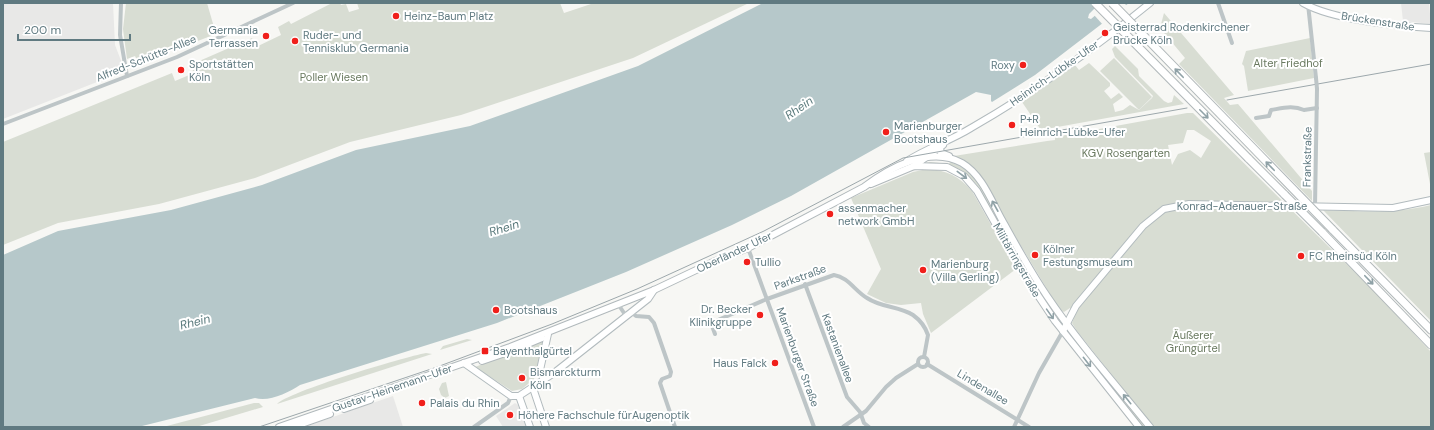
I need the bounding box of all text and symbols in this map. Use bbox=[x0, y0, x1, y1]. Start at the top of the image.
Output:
street label: Brückenstraße bbox=[1340, 8, 1416, 34]
place label: Heinz-Baum Platz bbox=[404, 9, 493, 23]
marker: Heinz-Baum Platz bbox=[391, 11, 401, 21]
scale bar bbox=[18, 16, 130, 42]
place label: Geisterrad Rodenkirchener Brücke Köln bbox=[1113, 20, 1250, 47]
text: 200 m bbox=[24, 22, 61, 38]
place label: Germania Terrassen bbox=[209, 23, 258, 50]
place label: Ruder- und Tennisklub Germania bbox=[303, 28, 409, 55]
marker: Geisterrad Rodenkirchener Brücke Köln bbox=[1100, 28, 1110, 38]
marker: Germania Terrassen bbox=[261, 31, 271, 41]
street label: Alfred-Schütte-Allee bbox=[94, 32, 198, 84]
marker: Ruder- und Tennisklub Germania bbox=[290, 36, 300, 46]
street label: Heinrich-Lübke-Ufer bbox=[1007, 37, 1101, 109]
park label: Alter Friedhof bbox=[1253, 56, 1323, 70]
place label: Sportstätten Köln bbox=[189, 57, 254, 84]
place label: Roxy bbox=[991, 58, 1015, 72]
marker: Roxy bbox=[1018, 60, 1028, 70]
marker: Sportstätten Köln bbox=[176, 65, 186, 75]
one-way arrow bbox=[1175, 68, 1184, 78]
park label: Poller Wiesen bbox=[300, 70, 368, 84]
water label: Rhein bbox=[782, 93, 816, 123]
one-way arrow bbox=[1199, 109, 1209, 119]
place label: P+R Heinrich-Lübke-Ufer bbox=[1020, 112, 1125, 139]
place label: Marienburger Bootshaus bbox=[894, 119, 962, 146]
marker: P+R Heinrich-Lübke-Ufer bbox=[1007, 120, 1017, 130]
marker: Marienburger Bootshaus bbox=[881, 127, 891, 137]
street label: Frankstraße bbox=[1299, 127, 1315, 187]
park label: KGV Rosengarten bbox=[1082, 146, 1170, 160]
one-way arrow bbox=[1265, 161, 1275, 171]
one-way arrow bbox=[956, 171, 967, 179]
street label: Konrad-Adenauer-Straße bbox=[1177, 199, 1307, 213]
one-way arrow bbox=[990, 200, 998, 212]
place label: assenmacher network GmbH bbox=[838, 201, 914, 228]
marker: assenmacher network GmbH bbox=[825, 209, 835, 219]
water label: Rhein bbox=[487, 216, 521, 240]
street label: Militärringstraße bbox=[990, 220, 1044, 300]
street label: Oberländer Ufer bbox=[694, 228, 774, 276]
place label: Kölner Festungsmuseum bbox=[1043, 242, 1133, 269]
place label: FC Rheinsüd Köln bbox=[1309, 249, 1397, 263]
marker: Kölner Festungsmuseum bbox=[1030, 250, 1040, 260]
marker: FC Rheinsüd Köln bbox=[1296, 251, 1306, 261]
place label: Tullio bbox=[755, 255, 781, 269]
marker: Tullio bbox=[742, 257, 752, 267]
place label: Marienburg (Villa Gerling) bbox=[931, 257, 999, 284]
street label: Parkstraße bbox=[772, 261, 828, 293]
marker: Marienburg (Villa Gerling) bbox=[918, 265, 928, 275]
one-way arrow bbox=[1364, 275, 1374, 285]
place label: Dr. Becker Klinikgruppe bbox=[689, 302, 752, 329]
place label: Bootshaus bbox=[504, 303, 557, 317]
marker: Bootshaus bbox=[491, 305, 501, 315]
street label: Marienburger Straße bbox=[773, 305, 823, 409]
one-way arrow bbox=[1046, 308, 1054, 319]
marker: Dr. Becker Klinikgruppe bbox=[755, 310, 765, 320]
water label: Rhein bbox=[178, 311, 212, 333]
street label: Kastanienallee bbox=[819, 311, 857, 385]
park label: Äußerer Grüngürtel bbox=[1166, 328, 1220, 355]
place label: Bayenthalgürtel bbox=[493, 344, 572, 358]
marker: Bayenthalgürtel bbox=[480, 346, 490, 356]
place label: Haus Falck bbox=[713, 356, 767, 370]
one-way arrow bbox=[1083, 356, 1091, 367]
marker: Haus Falck bbox=[770, 358, 780, 368]
street label: Gustav-Heinemann-Ufer bbox=[330, 361, 454, 415]
place label: Bismarckturm Köln bbox=[530, 365, 601, 392]
street label: Lindenallee bbox=[955, 366, 1011, 408]
marker: Bismarckturm Köln bbox=[517, 373, 527, 383]
one-way arrow bbox=[1123, 393, 1132, 404]
place label: Palais du Rhin bbox=[430, 396, 500, 410]
marker: Palais du Rhin bbox=[417, 398, 427, 408]
place label: Höhere Fachschule fürAugenoptik bbox=[518, 408, 690, 422]
marker: Höhere Fachschule fürAugenoptik bbox=[505, 410, 515, 420]

